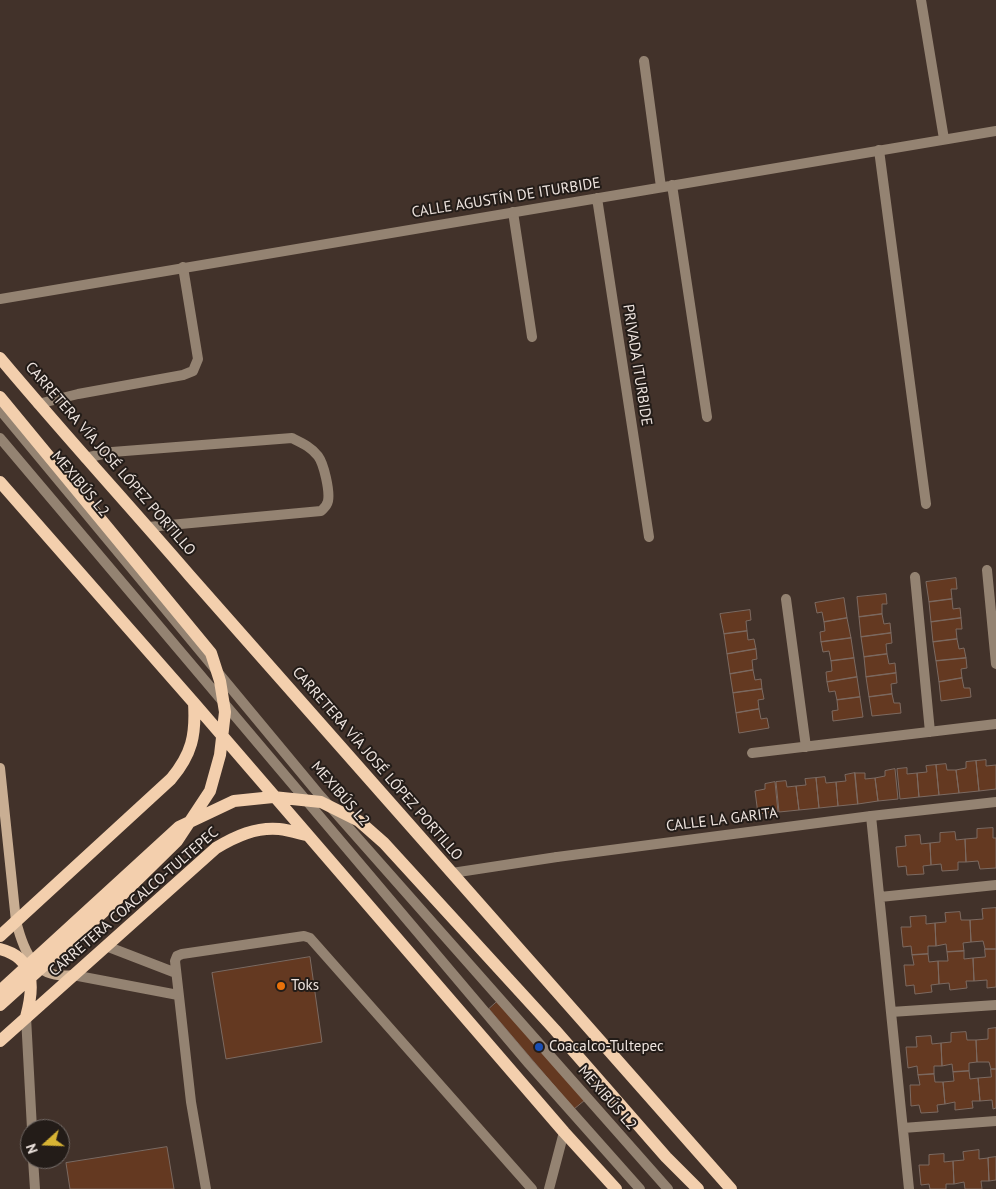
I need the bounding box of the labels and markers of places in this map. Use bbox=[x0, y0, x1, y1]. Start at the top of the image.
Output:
place label: Toks bbox=[291, 977, 319, 995]
marker: Toks bbox=[275, 980, 287, 992]
place label: Coacalco-Tultepec bbox=[549, 1038, 664, 1056]
marker: Coacalco-Tultepec bbox=[533, 1041, 545, 1053]

